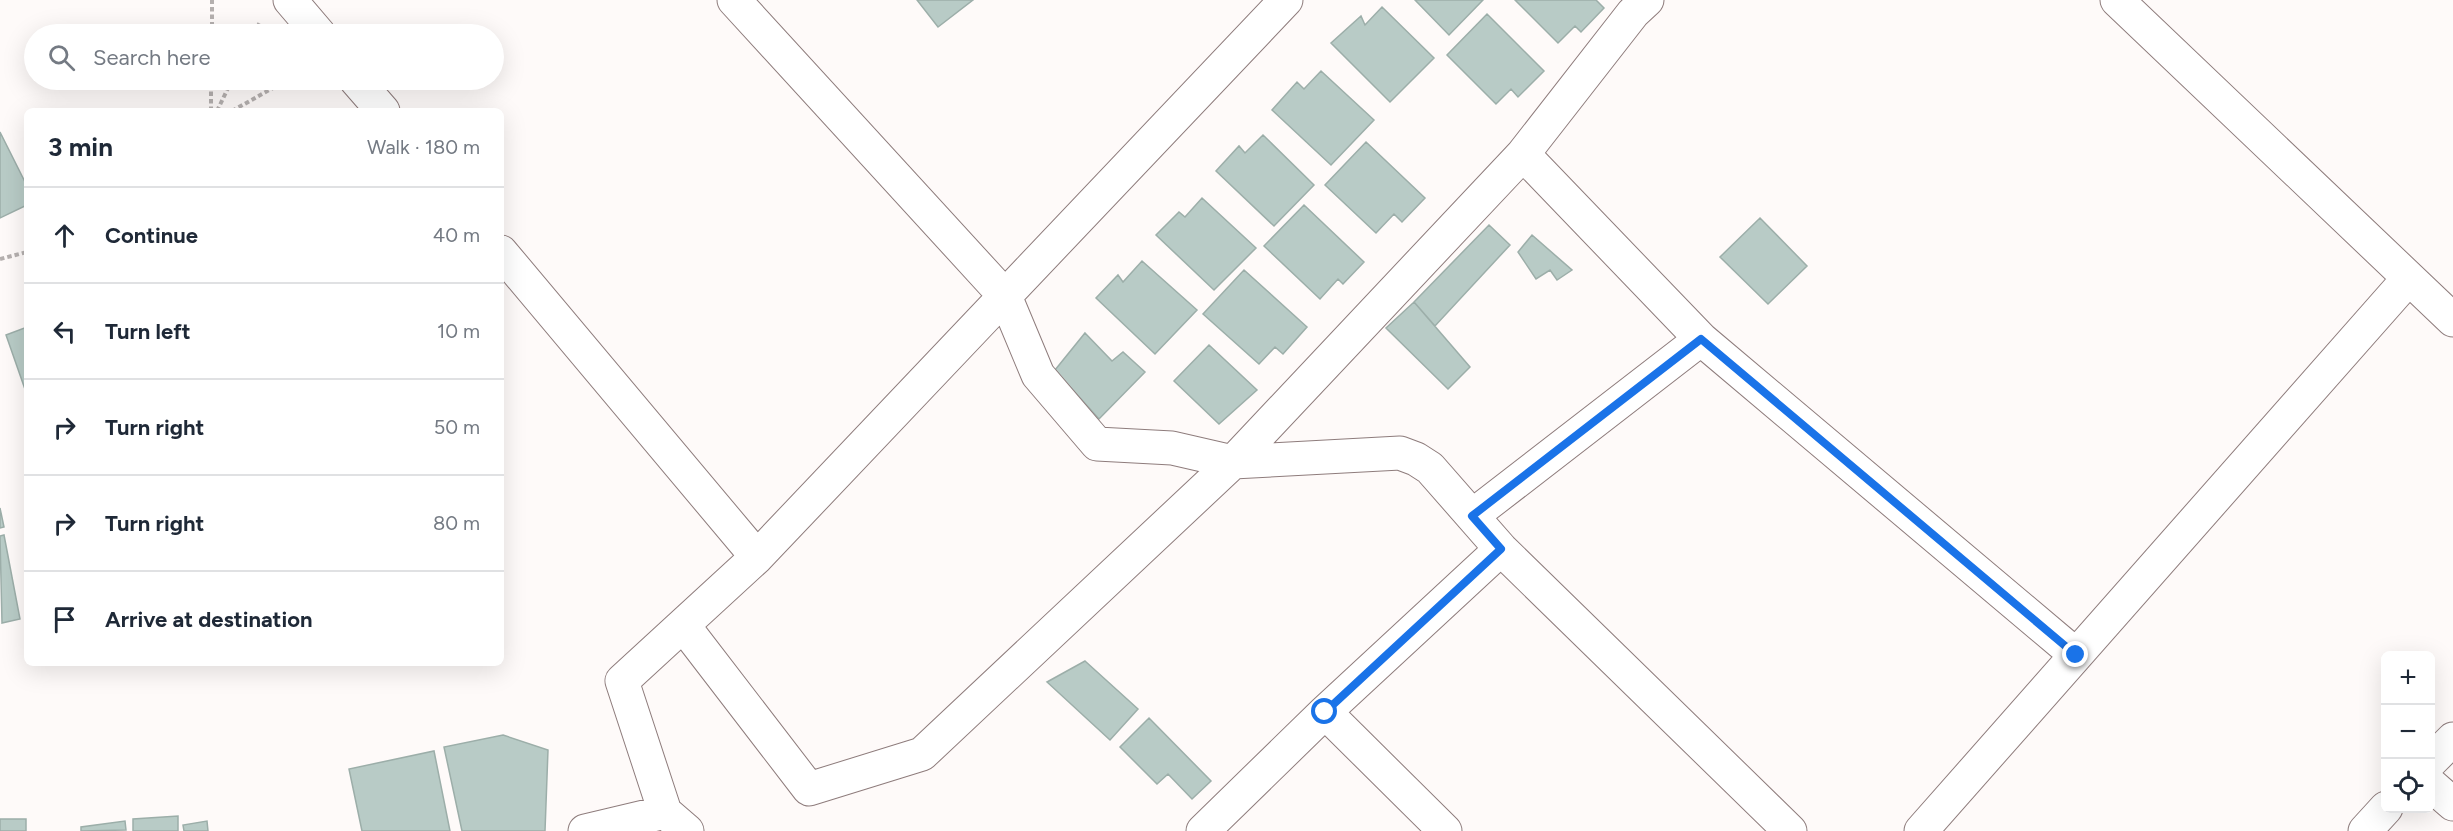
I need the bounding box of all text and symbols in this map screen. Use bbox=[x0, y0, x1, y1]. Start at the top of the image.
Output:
search box bbox=[24, 24, 504, 90]
icon: search bbox=[45, 41, 78, 74]
text: Search here bbox=[93, 44, 211, 71]
text: 3 min bbox=[48, 131, 113, 163]
text: Walk · 180 m bbox=[367, 135, 480, 159]
icon: ahead bbox=[48, 219, 81, 252]
text: Continue bbox=[105, 222, 198, 249]
text: 40 m bbox=[433, 223, 480, 247]
icon: left bbox=[48, 315, 81, 348]
text: Turn left bbox=[105, 318, 191, 345]
text: 10 m bbox=[437, 319, 480, 343]
icon: right bbox=[48, 411, 81, 444]
text: Turn right bbox=[105, 414, 204, 441]
text: 50 m bbox=[434, 415, 480, 439]
icon: right bbox=[48, 507, 81, 540]
text: Turn right bbox=[105, 510, 204, 537]
text: 80 m bbox=[433, 511, 480, 535]
icon: arrive bbox=[48, 603, 81, 636]
text: Arrive at destination bbox=[105, 606, 313, 633]
route end bbox=[2062, 641, 2088, 667]
map controls bbox=[2381, 651, 2435, 813]
button: + bbox=[2381, 651, 2435, 705]
route start bbox=[1311, 698, 1337, 724]
button: − bbox=[2381, 705, 2435, 759]
button: locate bbox=[2381, 759, 2435, 813]

